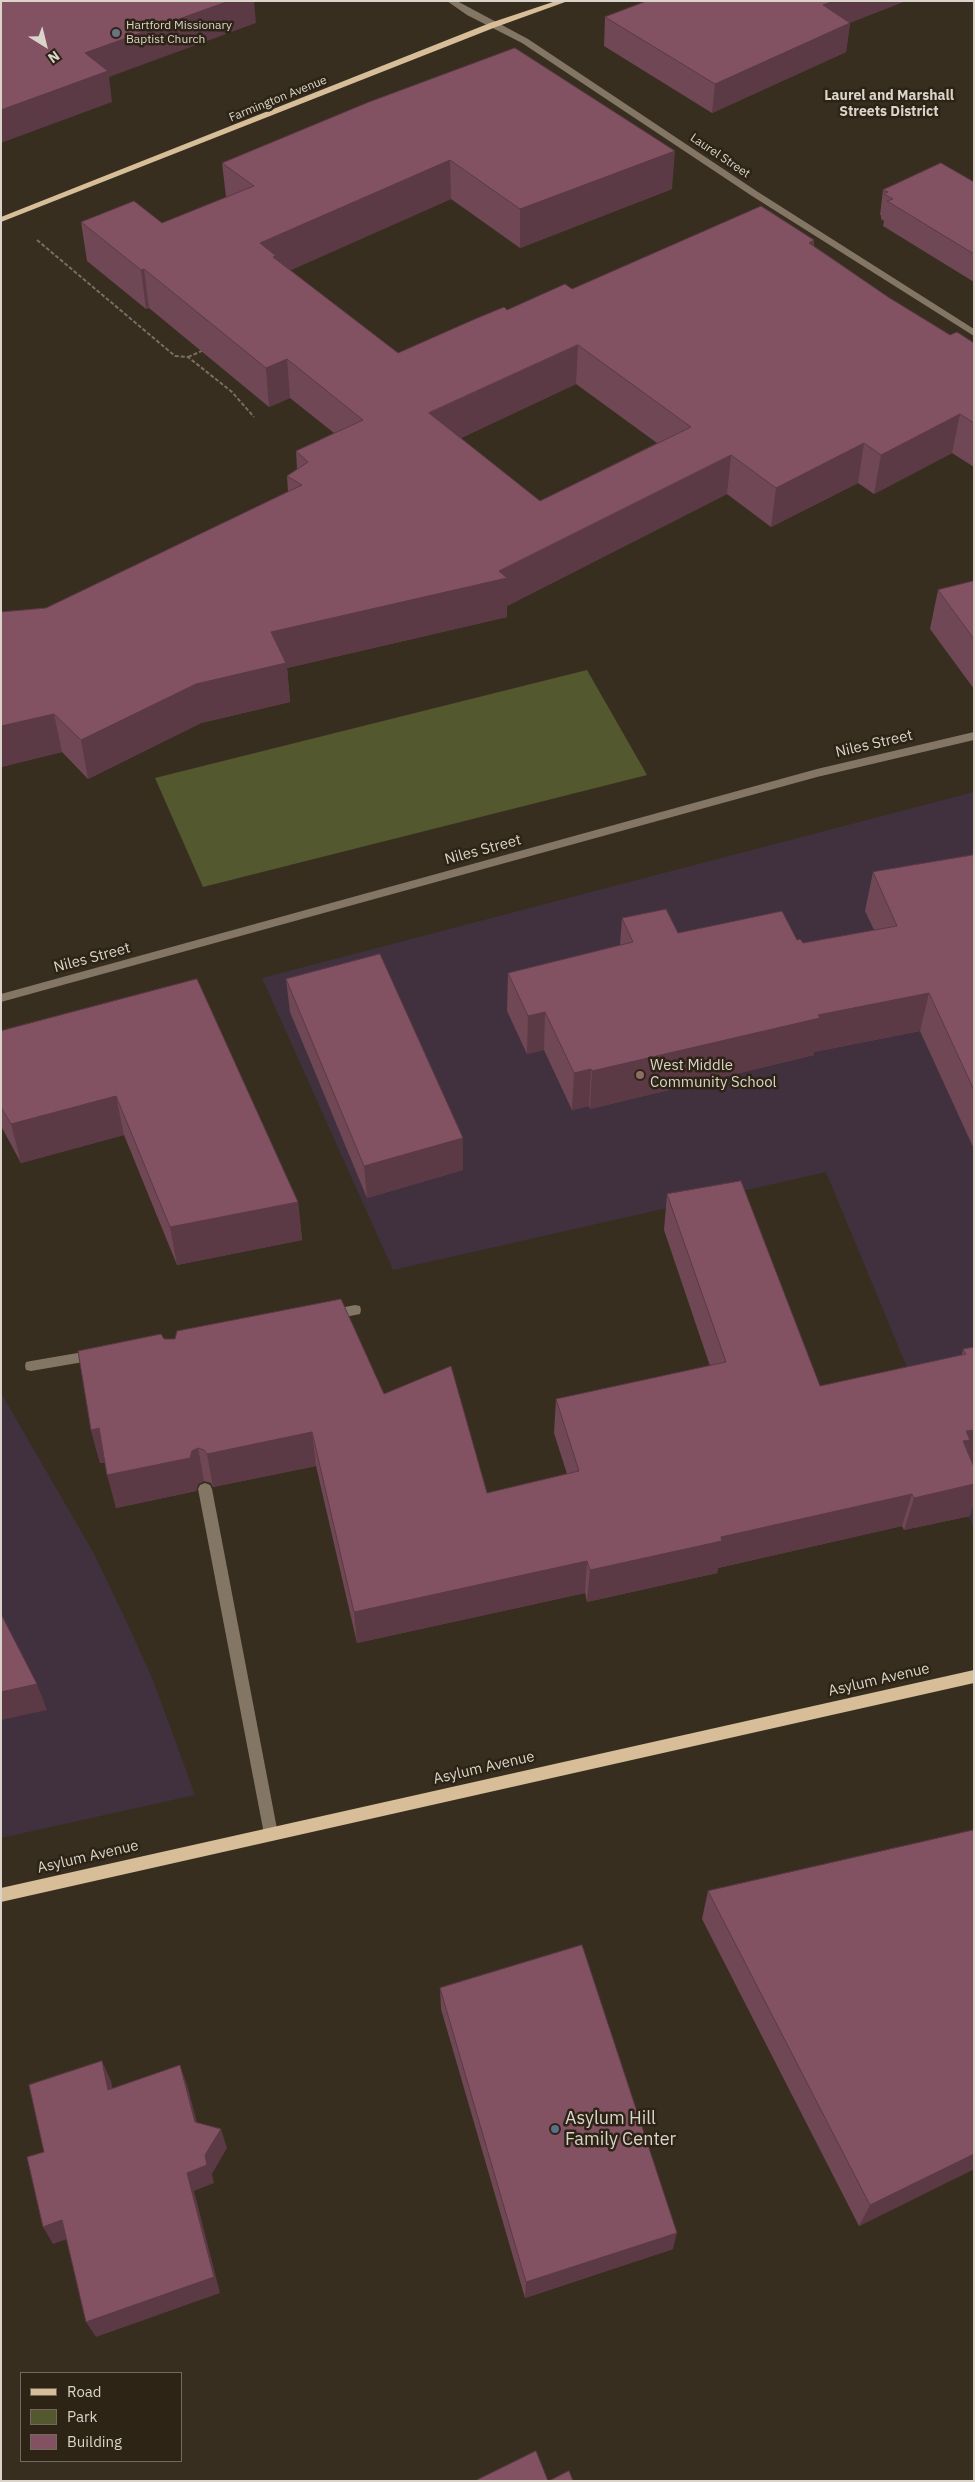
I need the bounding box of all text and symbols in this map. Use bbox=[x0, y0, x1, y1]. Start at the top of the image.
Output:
place label: Hartford Missionary Baptist Church bbox=[126, 19, 232, 47]
north arrow bbox=[20, 20, 70, 70]
marker: Hartford Missionary Baptist Church bbox=[110, 27, 122, 39]
text: N bbox=[44, 47, 63, 67]
street label: Farmington Avenue bbox=[227, 73, 329, 125]
district label: Laurel and Marshall Streets District bbox=[824, 88, 954, 120]
street label: Laurel Street bbox=[687, 131, 753, 181]
street label: Niles Street bbox=[834, 726, 914, 762]
street label: Niles Street bbox=[443, 831, 523, 869]
street label: Niles Street bbox=[52, 939, 132, 977]
place label: West Middle Community School bbox=[650, 1057, 777, 1092]
marker: West Middle Community School bbox=[634, 1069, 646, 1081]
street label: Asylum Avenue bbox=[827, 1660, 931, 1700]
street label: Asylum Avenue bbox=[432, 1748, 536, 1788]
street label: Asylum Avenue bbox=[36, 1837, 140, 1877]
place label: Asylum Hill Family Center bbox=[565, 2108, 676, 2150]
marker: Asylum Hill Family Center bbox=[549, 2123, 561, 2135]
legend bbox=[20, 2372, 182, 2462]
text: Road bbox=[67, 2382, 102, 2401]
text: Park bbox=[67, 2407, 97, 2426]
text: Building bbox=[67, 2432, 122, 2451]

